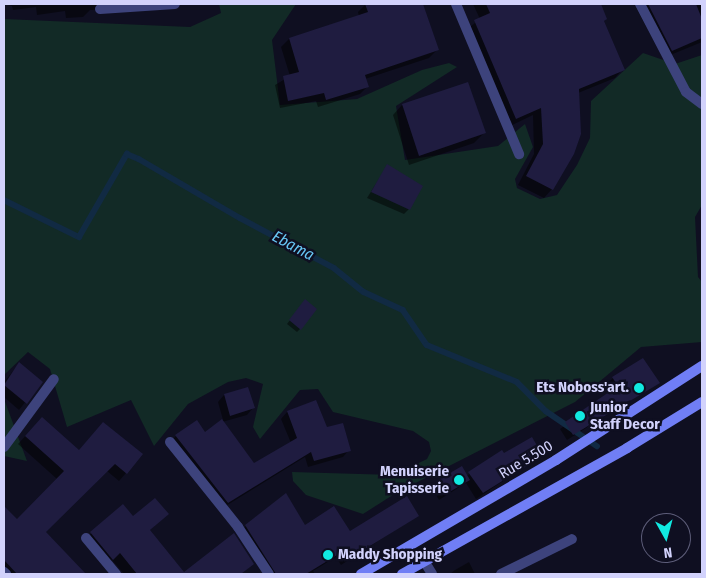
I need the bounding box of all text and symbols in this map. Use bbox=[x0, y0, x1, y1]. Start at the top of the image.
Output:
water label: Ebama bbox=[269, 227, 317, 265]
place label: Ets Noboss'art. bbox=[536, 379, 629, 397]
marker: Ets Noboss'art. bbox=[633, 382, 645, 394]
place label: Junior Staff Decor bbox=[590, 398, 660, 433]
marker: Junior Staff Decor bbox=[574, 410, 586, 422]
street label: Rue 5.500 bbox=[496, 437, 556, 483]
place label: Menuiserie Tapisserie bbox=[380, 462, 449, 497]
marker: Menuiserie Tapisserie bbox=[453, 474, 465, 486]
north arrow bbox=[641, 513, 691, 563]
text: N bbox=[663, 543, 673, 561]
place label: Maddy Shopping bbox=[338, 546, 442, 564]
marker: Maddy Shopping bbox=[322, 549, 334, 561]

